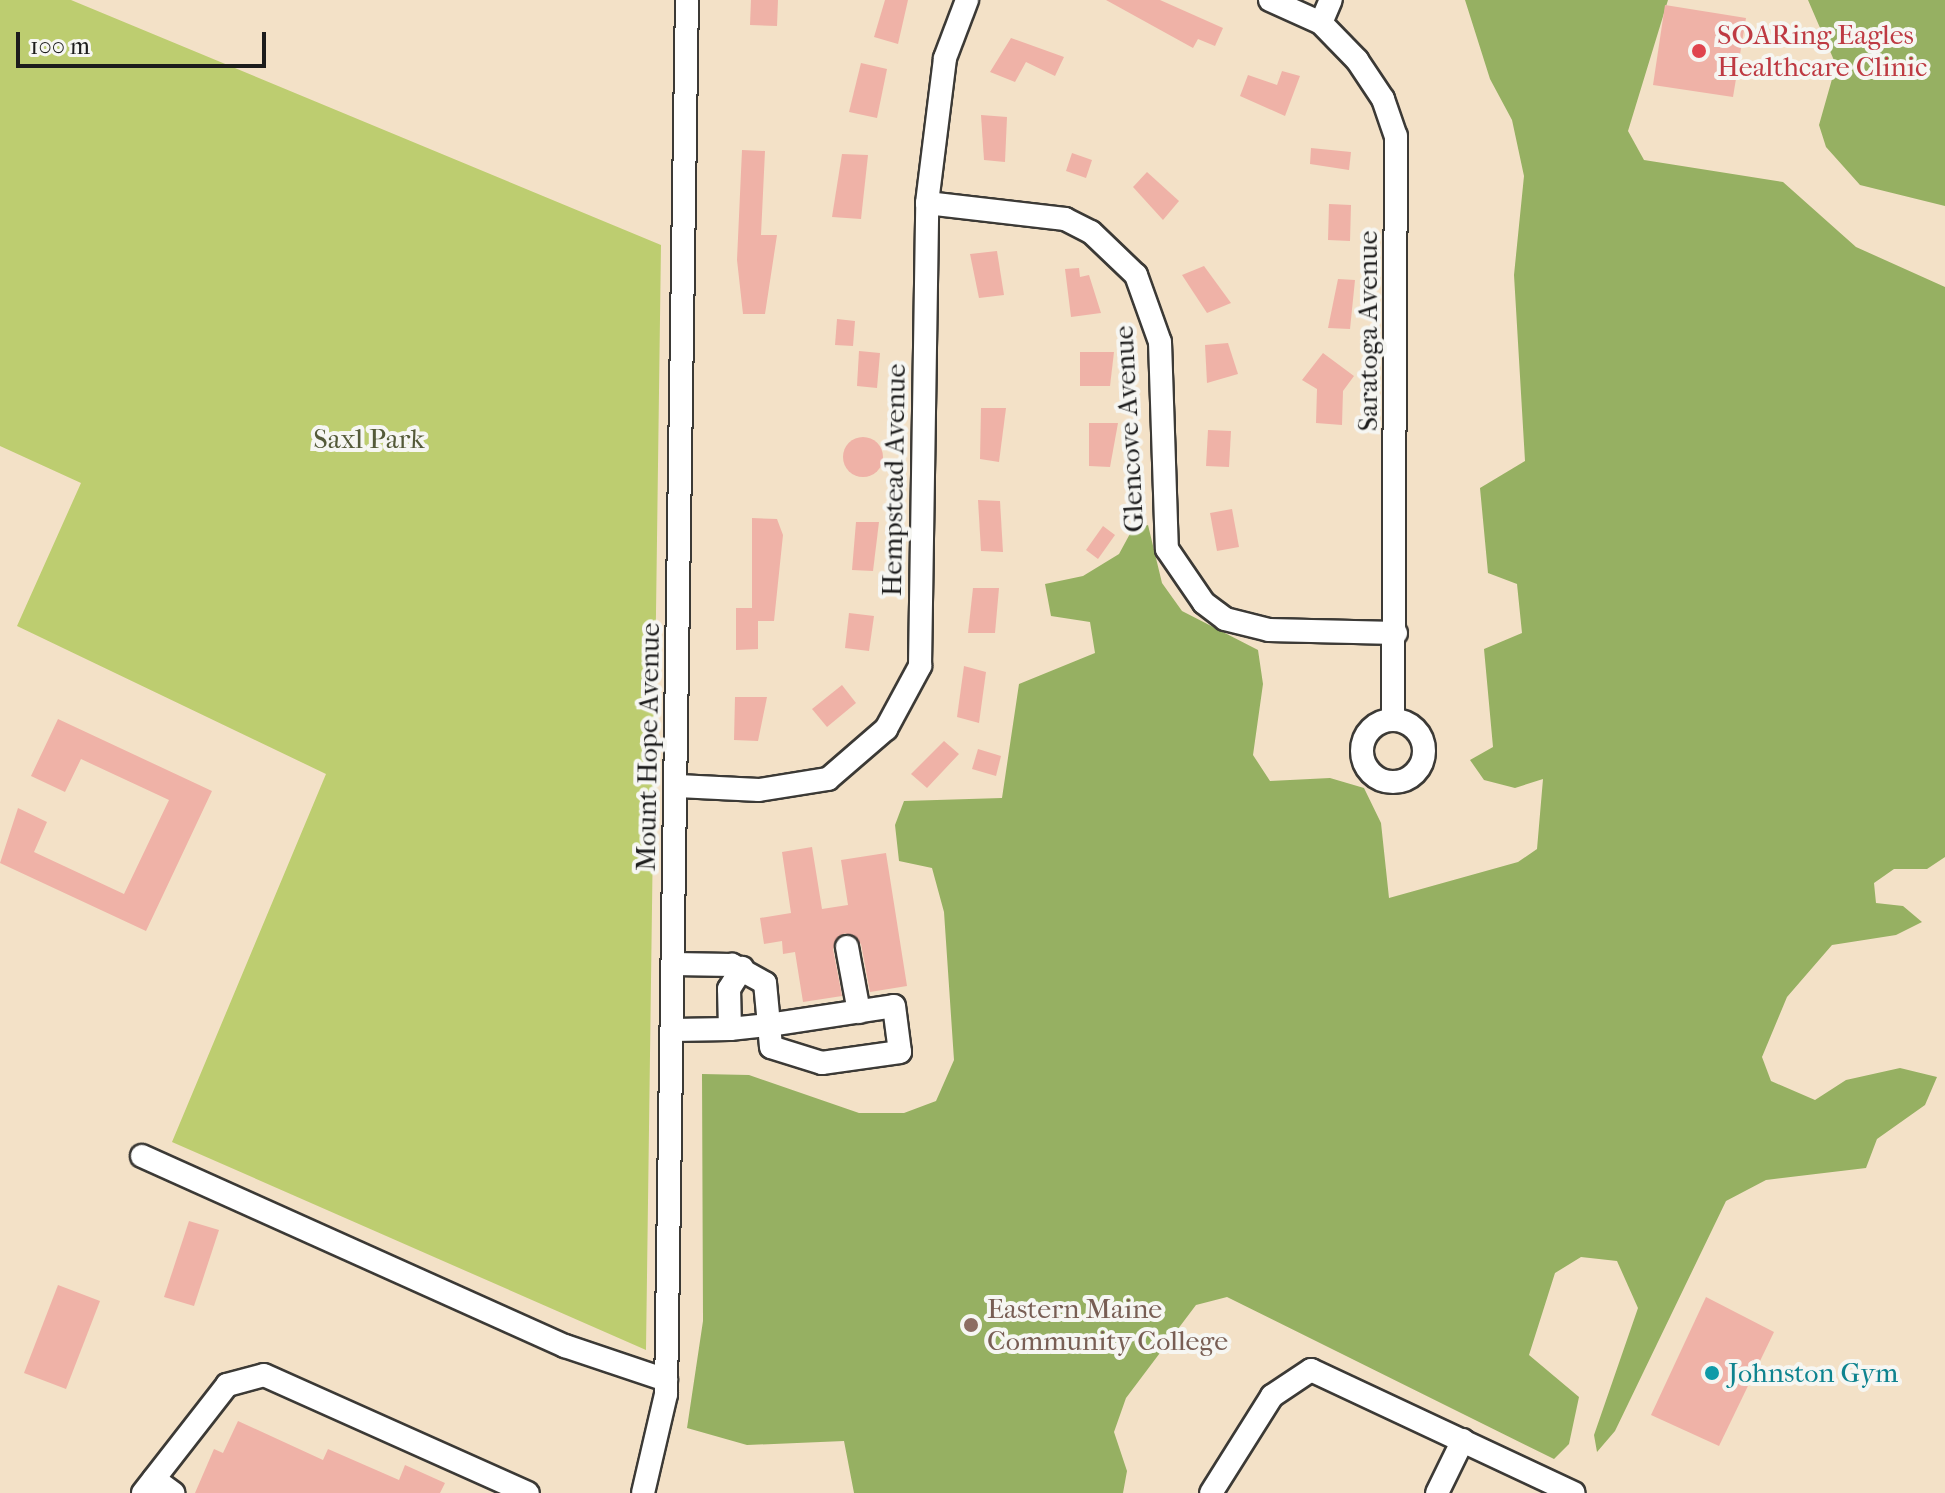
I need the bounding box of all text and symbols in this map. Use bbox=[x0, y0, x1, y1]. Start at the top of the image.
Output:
scale bar bbox=[20, 16, 270, 66]
place label: SOARing Eagles Healthcare Clinic bbox=[1717, 18, 1927, 84]
text: 100 m bbox=[30, 32, 90, 60]
marker: SOARing Eagles Healthcare Clinic bbox=[1688, 40, 1710, 62]
street label: Saratoga Avenue bbox=[1351, 231, 1385, 431]
street label: Glencove Avenue bbox=[1107, 325, 1151, 533]
street label: Hempstead Avenue bbox=[875, 363, 913, 597]
park label: Saxl Park bbox=[313, 422, 425, 456]
street label: Mount Hope Avenue bbox=[629, 622, 667, 872]
place label: Eastern Maine Community College bbox=[987, 1292, 1228, 1358]
marker: Eastern Maine Community College bbox=[962, 1316, 980, 1334]
place label: Johnston Gym bbox=[1728, 1356, 1898, 1390]
marker: Johnston Gym bbox=[1703, 1364, 1721, 1382]

